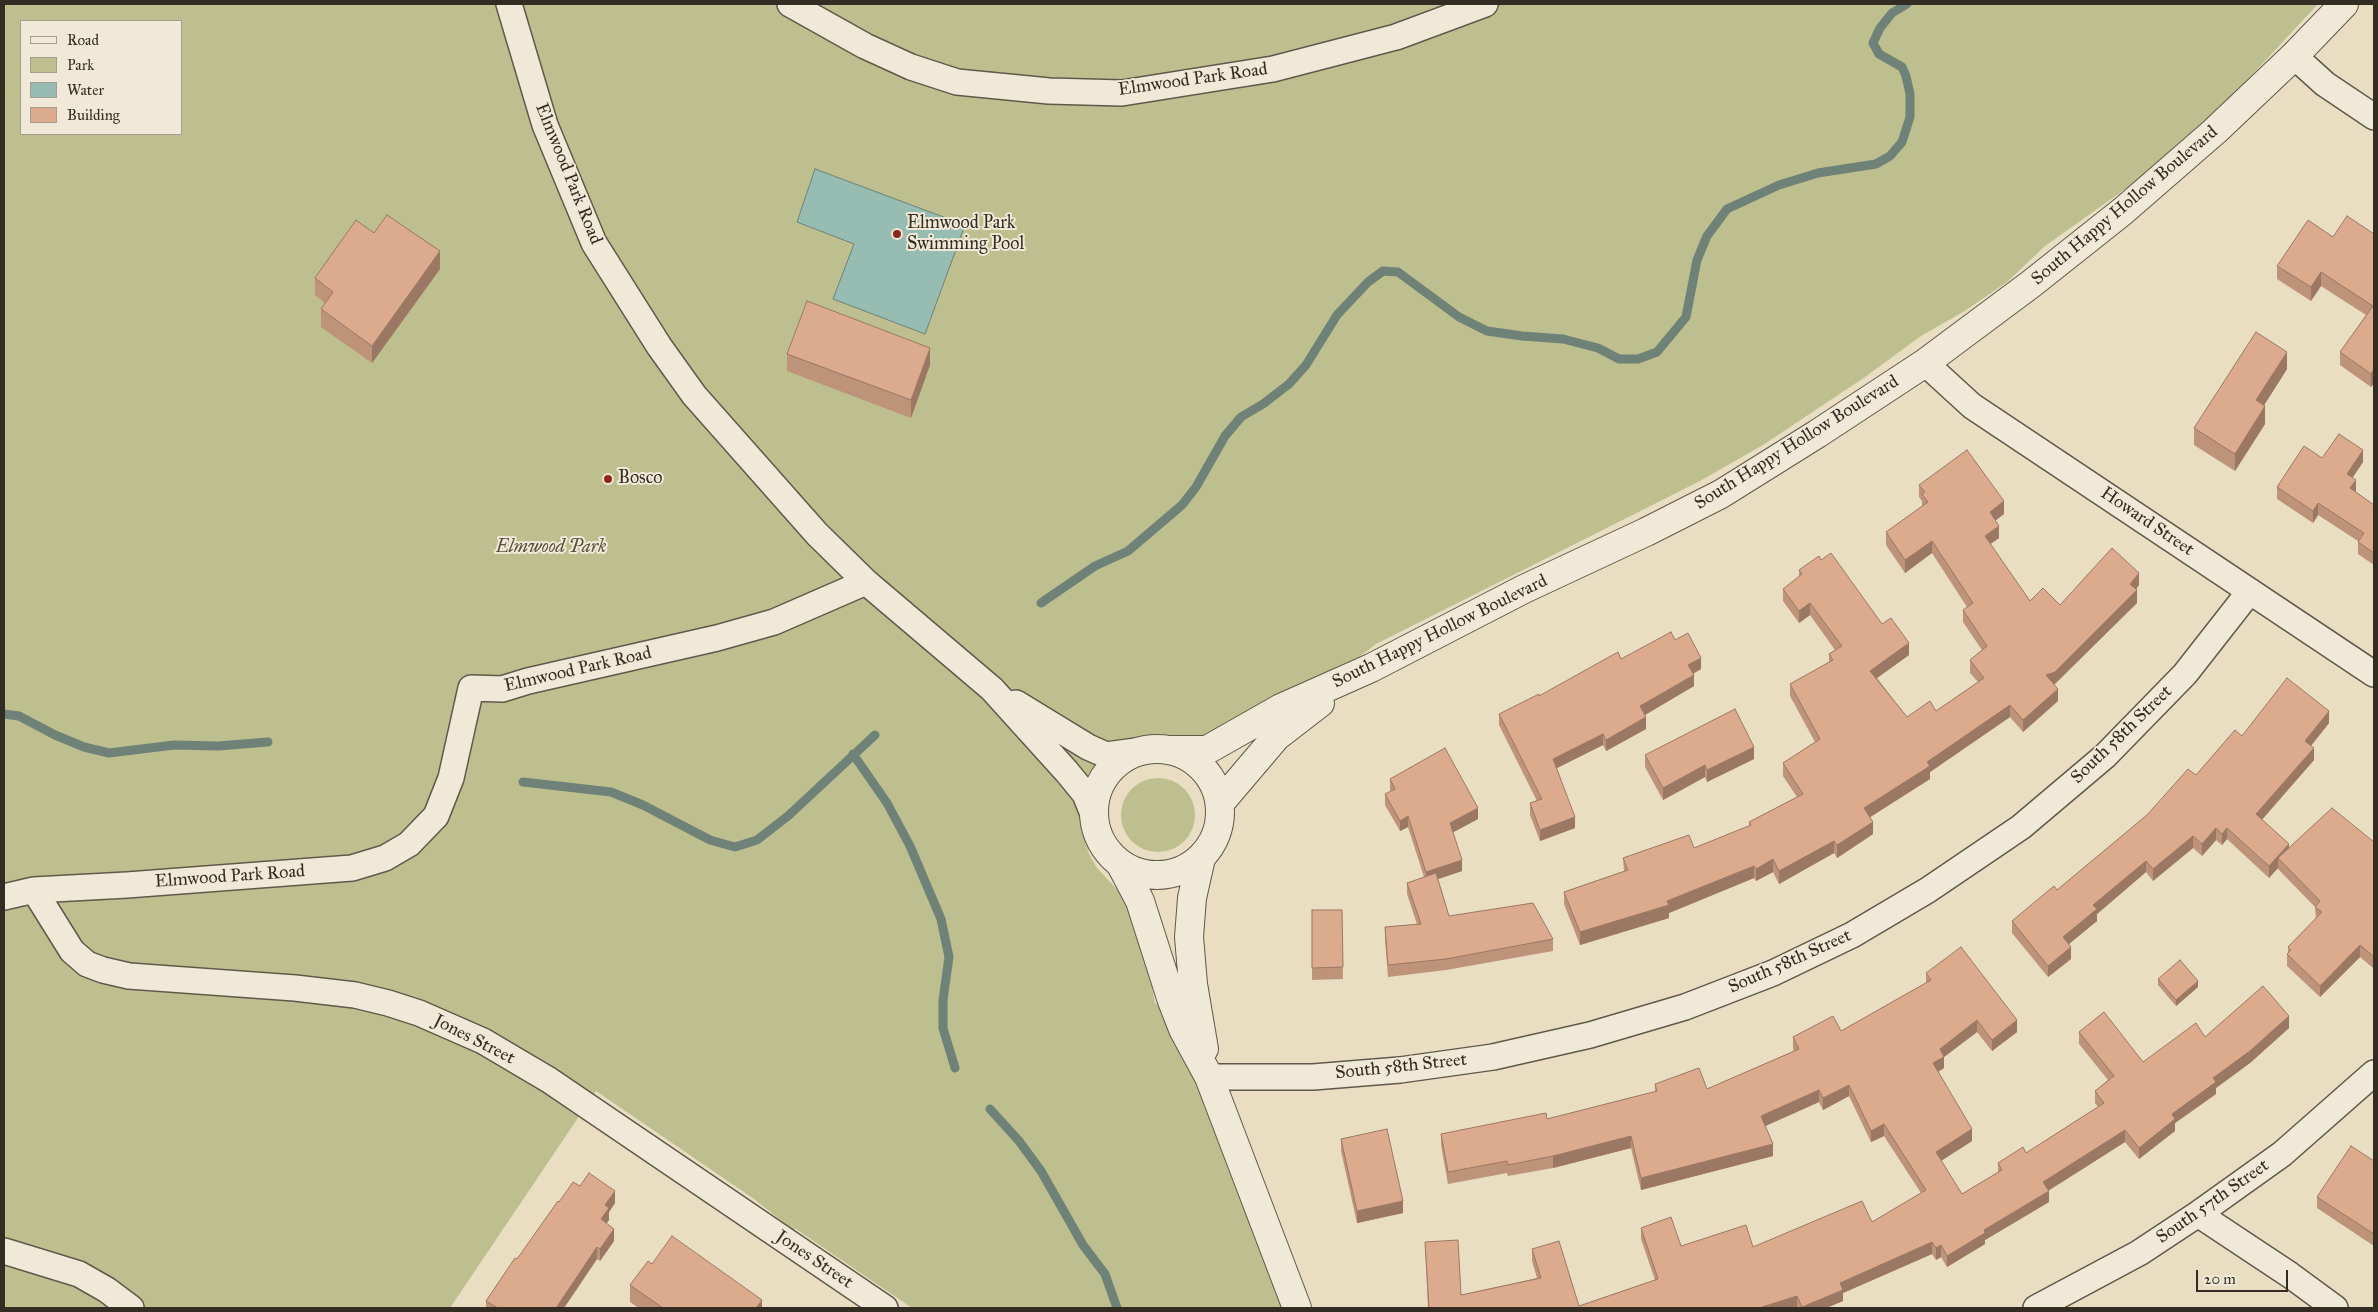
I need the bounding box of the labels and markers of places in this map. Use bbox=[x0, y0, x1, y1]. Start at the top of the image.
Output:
place label: Elmwood Park Swimming Pool bbox=[907, 213, 1024, 255]
marker: Elmwood Park Swimming Pool bbox=[891, 228, 903, 240]
place label: Bosco bbox=[618, 468, 662, 490]
marker: Bosco bbox=[602, 473, 614, 485]

